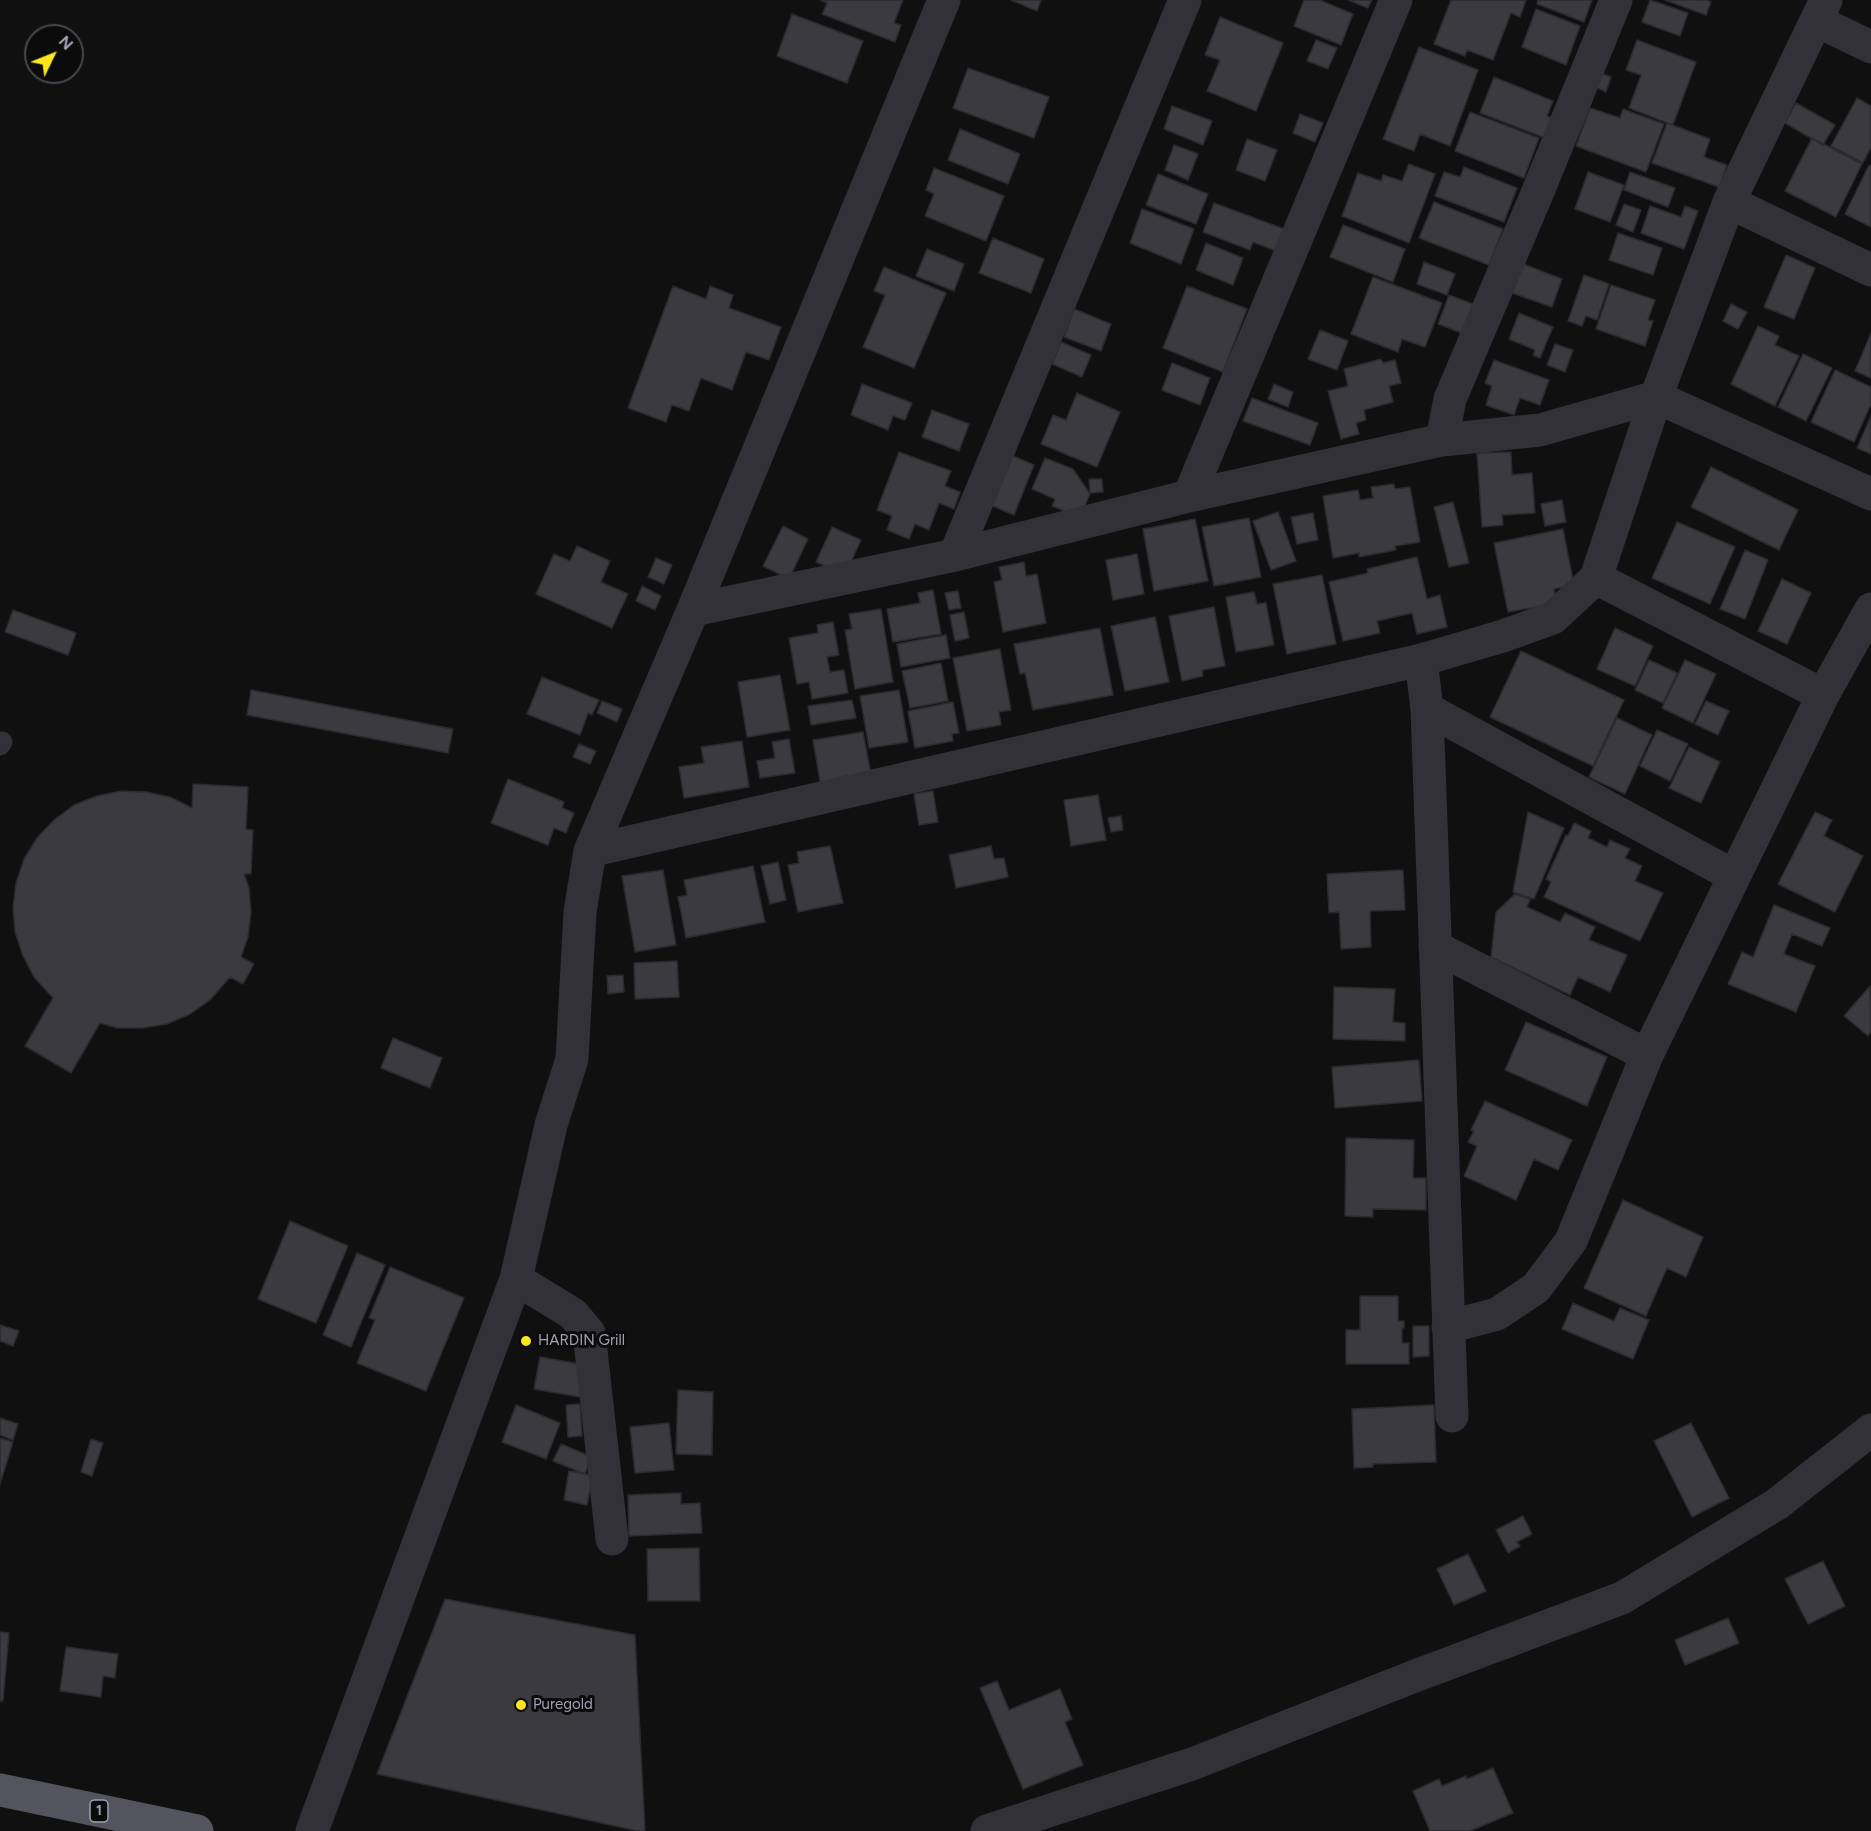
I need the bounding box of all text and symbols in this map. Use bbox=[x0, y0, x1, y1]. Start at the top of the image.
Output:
north arrow bbox=[24, 24, 84, 84]
text: N bbox=[55, 32, 77, 54]
place label: HARDIN Grill bbox=[538, 1332, 625, 1350]
marker: HARDIN Grill bbox=[519, 1334, 533, 1348]
place label: Puregold bbox=[533, 1696, 593, 1714]
marker: Puregold bbox=[514, 1698, 528, 1712]
road number: 1 bbox=[90, 1800, 108, 1822]

